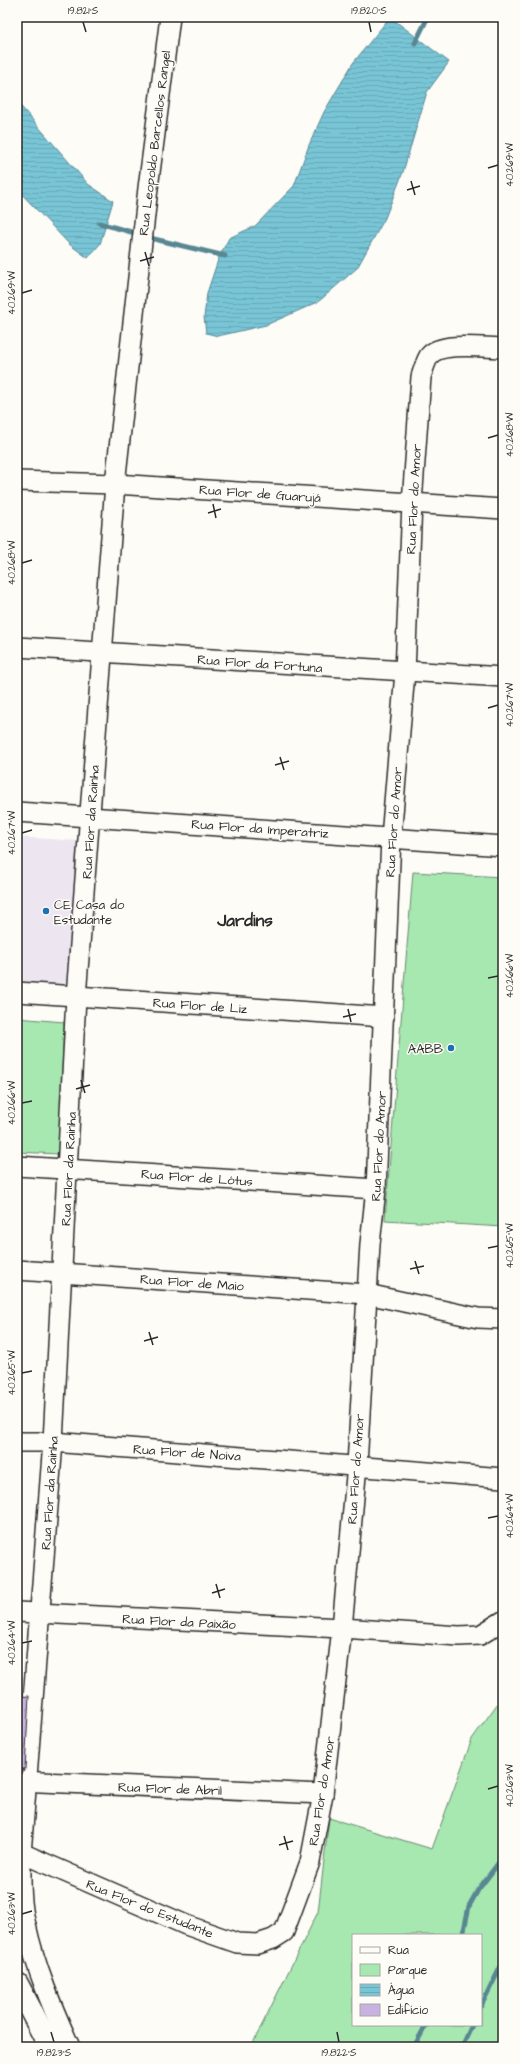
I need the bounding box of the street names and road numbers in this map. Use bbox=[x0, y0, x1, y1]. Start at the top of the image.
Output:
street label: Rua Leopoldo Barcellos Rangel bbox=[135, 50, 176, 237]
street label: Rua Flor do Amor bbox=[402, 443, 426, 555]
street label: Rua Flor de Guarujá bbox=[198, 481, 322, 507]
street label: Rua Flor da Fortuna bbox=[197, 651, 323, 677]
street label: Rua Flor da Rainha bbox=[78, 764, 104, 880]
street label: Rua Flor do Amor bbox=[381, 766, 407, 878]
street label: Rua Flor da Imperatriz bbox=[191, 815, 330, 843]
street label: Rua Flor de Liz bbox=[152, 994, 248, 1018]
street label: Rua Flor do Amor bbox=[367, 1090, 391, 1202]
street label: Rua Flor da Rainha bbox=[57, 1111, 81, 1227]
street label: Rua Flor de Lótus bbox=[140, 1165, 254, 1191]
street label: Rua Flor de Maio bbox=[139, 1270, 245, 1296]
street label: Rua Flor do Amor bbox=[343, 1413, 369, 1525]
street label: Rua Flor da Rainha bbox=[37, 1435, 63, 1551]
street label: Rua Flor de Noiva bbox=[132, 1440, 242, 1466]
street label: Rua Flor da Paixão bbox=[122, 1610, 237, 1634]
street label: Rua Flor do Amor bbox=[304, 1735, 340, 1847]
street label: Rua Flor de Abril bbox=[118, 1778, 222, 1800]
street label: Rua Flor do Estudante bbox=[83, 1875, 216, 1943]

